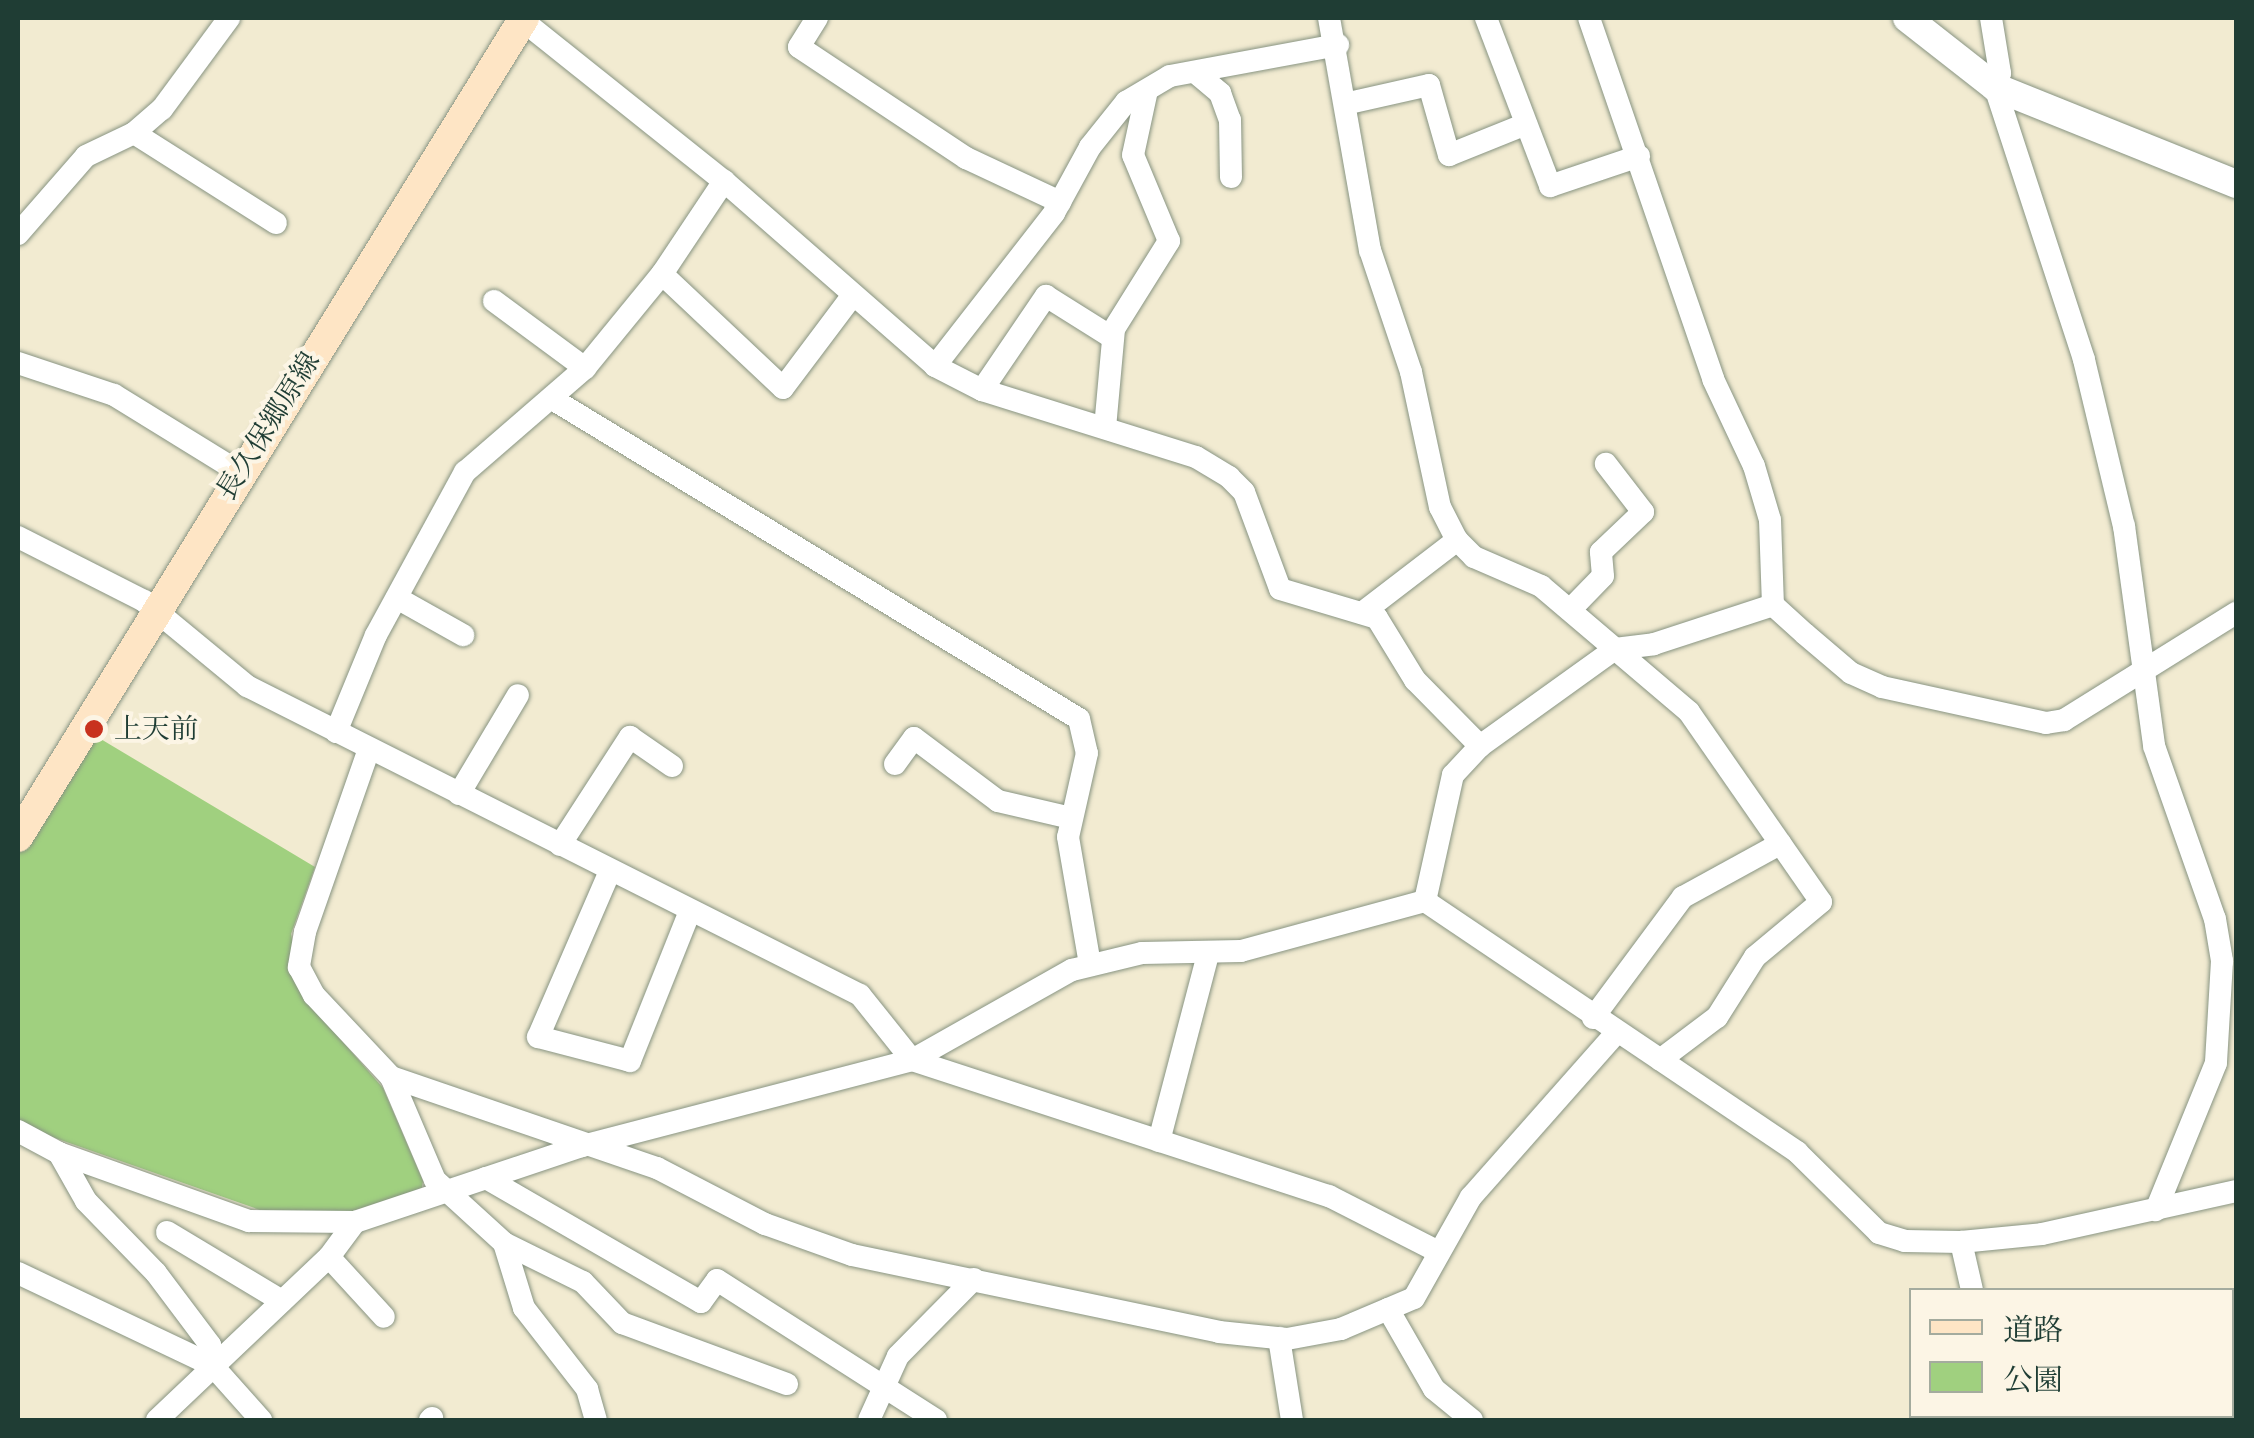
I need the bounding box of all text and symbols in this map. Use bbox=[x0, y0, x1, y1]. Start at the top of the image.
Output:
street label: 長久保郷原線 bbox=[209, 346, 327, 506]
place label: 上天前 bbox=[114, 712, 198, 746]
marker: 上天前 bbox=[83, 718, 105, 740]
legend bbox=[1909, 1288, 2234, 1418]
text: 道路 bbox=[2003, 1313, 2063, 1348]
text: 公園 bbox=[2003, 1363, 2063, 1398]

